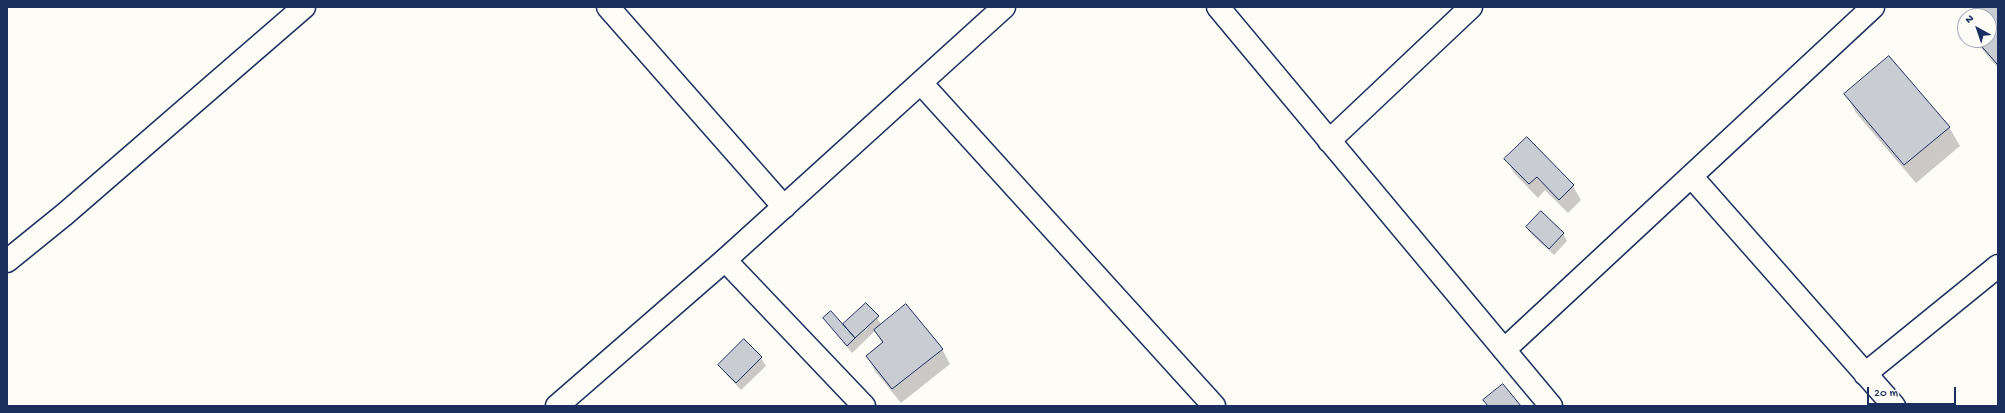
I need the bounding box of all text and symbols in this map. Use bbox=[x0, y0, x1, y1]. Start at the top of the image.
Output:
north arrow bbox=[1957, 8, 1997, 48]
text: N bbox=[1963, 13, 1977, 26]
scale bar bbox=[1869, 379, 1958, 405]
text: 20 m bbox=[1874, 387, 1898, 401]

